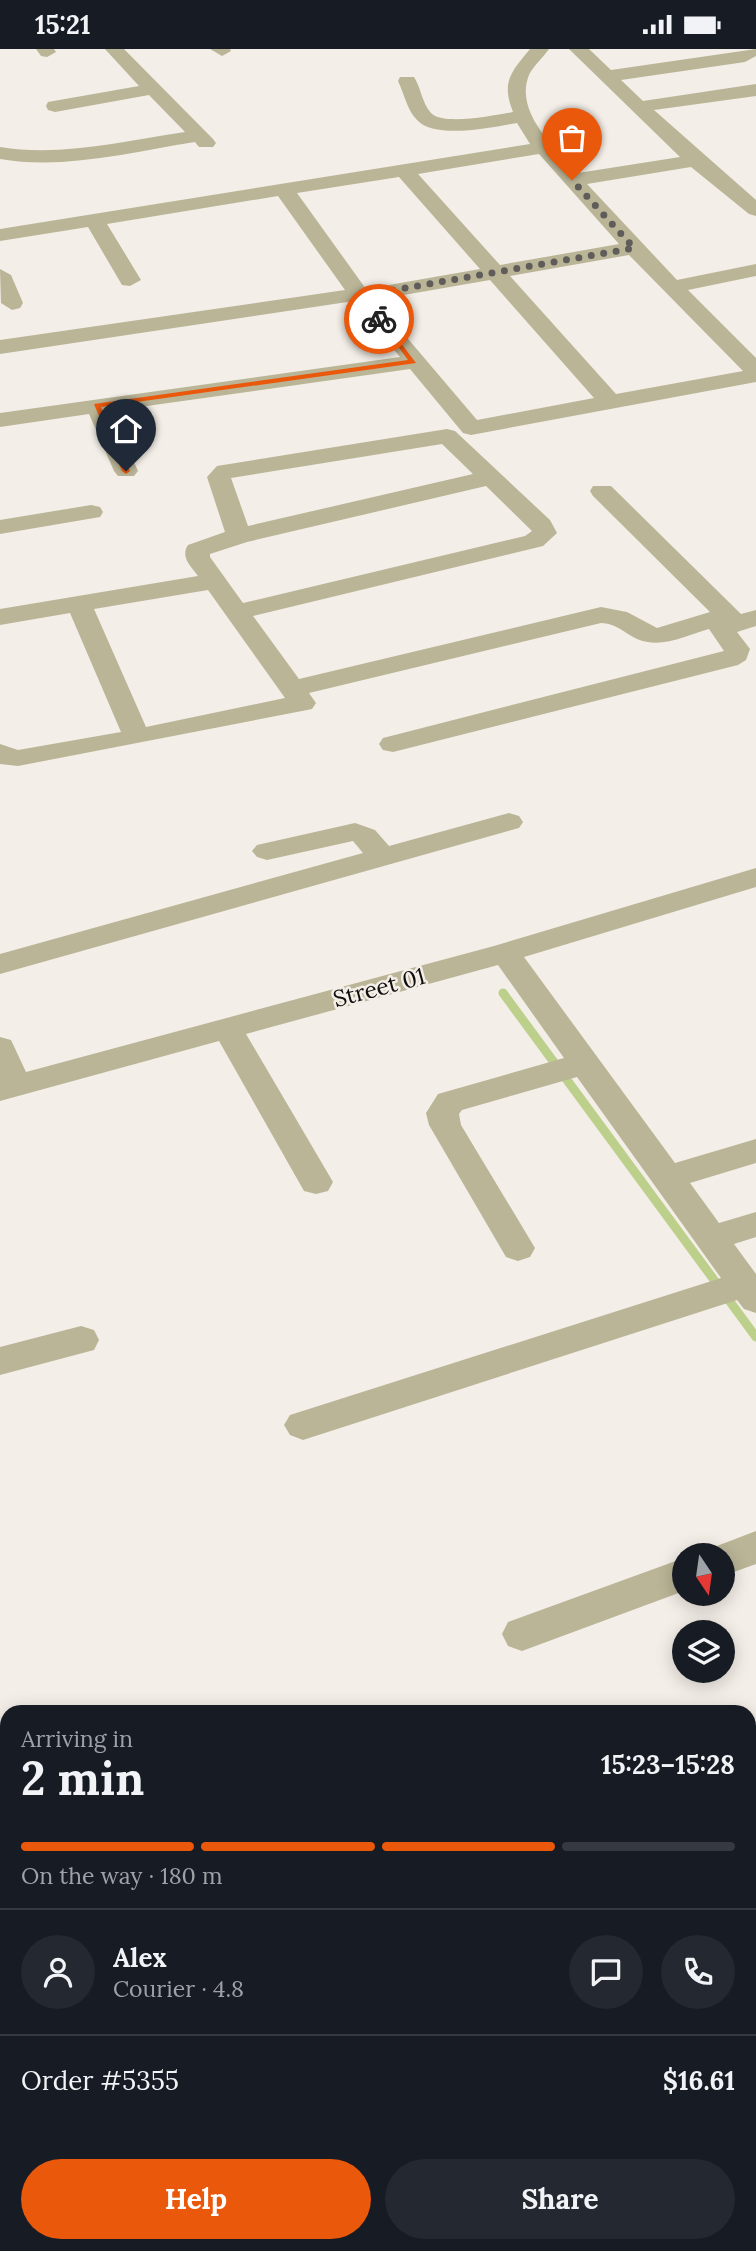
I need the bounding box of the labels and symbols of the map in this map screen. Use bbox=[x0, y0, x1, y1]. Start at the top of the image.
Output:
pin bbox=[542, 108, 602, 180]
courier bbox=[344, 284, 414, 354]
pin bbox=[96, 399, 156, 471]
street label: Street 01 bbox=[330, 961, 428, 1013]
north arrow bbox=[672, 1543, 735, 1607]

